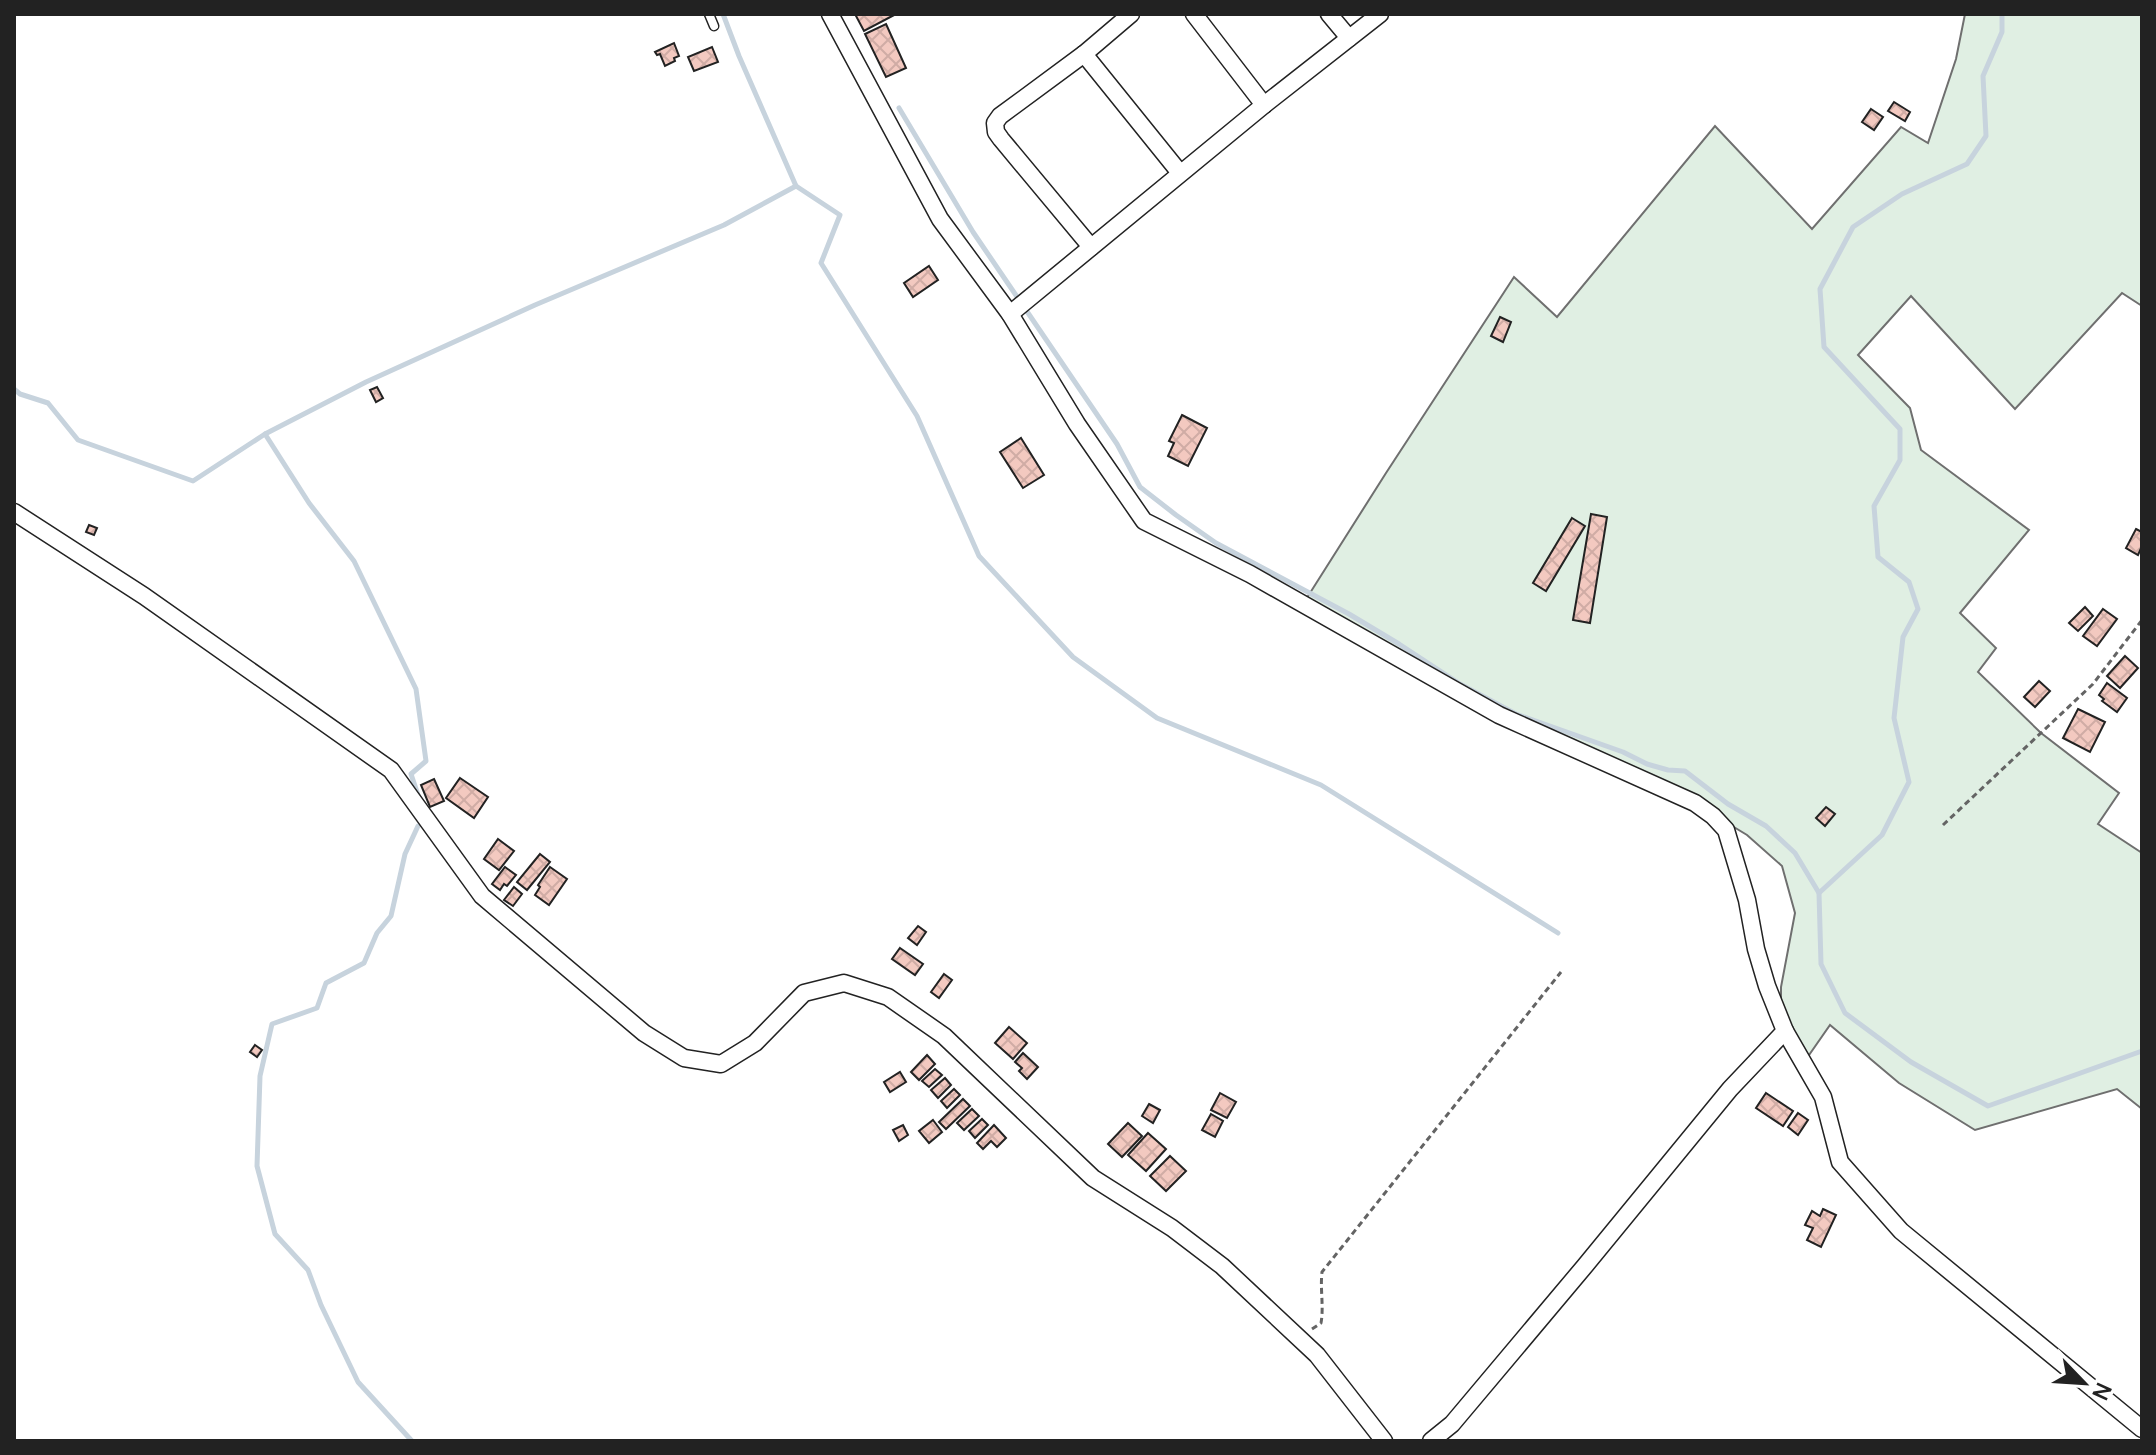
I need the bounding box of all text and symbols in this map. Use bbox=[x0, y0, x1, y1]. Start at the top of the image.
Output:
north arrow bbox=[2044, 1343, 2124, 1423]
text: N bbox=[2085, 1378, 2119, 1405]

